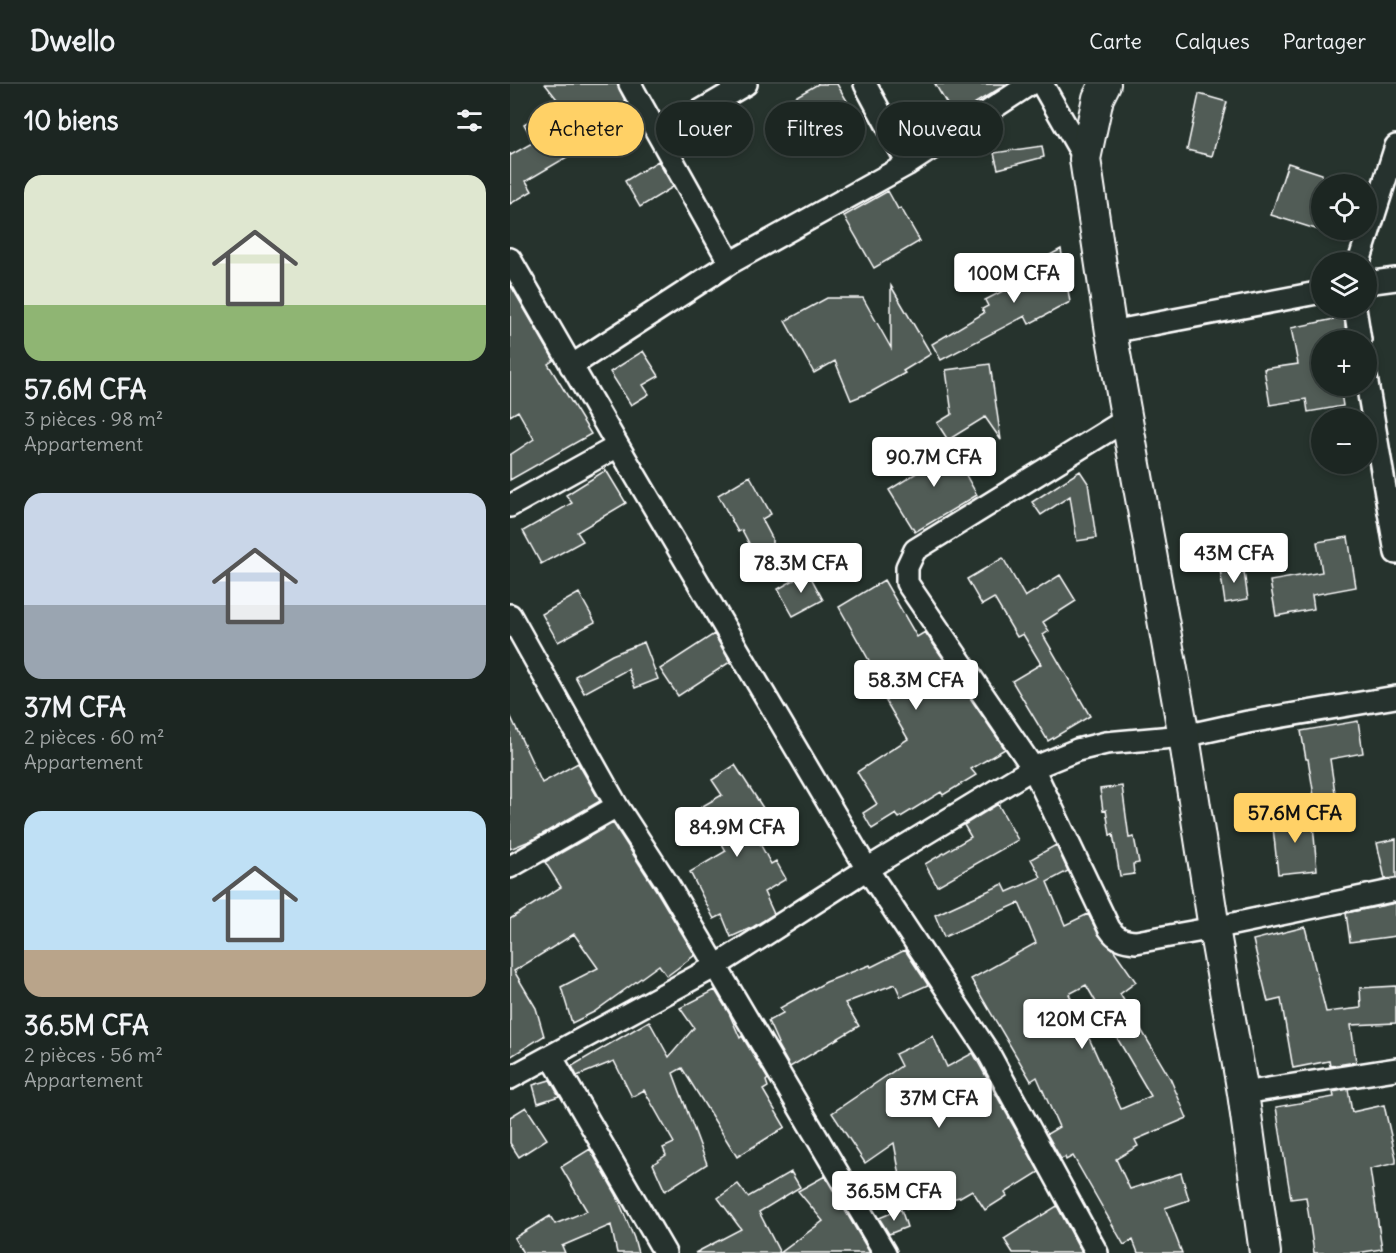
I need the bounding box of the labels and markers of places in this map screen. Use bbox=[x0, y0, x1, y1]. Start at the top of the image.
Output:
pin: 100M CFA bbox=[952, 253, 1076, 304]
pin: 90.7M CFA bbox=[865, 437, 1003, 488]
pin: 43M CFA bbox=[1179, 533, 1289, 584]
pin: 78.3M CFA bbox=[732, 543, 870, 594]
pin: 58.3M CFA bbox=[847, 660, 985, 711]
pin: 57.6M CFA bbox=[1226, 793, 1364, 844]
pin: 84.9M CFA bbox=[668, 807, 806, 858]
pin: 120M CFA bbox=[1020, 999, 1144, 1050]
pin: 37M CFA bbox=[884, 1078, 994, 1129]
pin: 36.5M CFA bbox=[825, 1171, 963, 1222]

